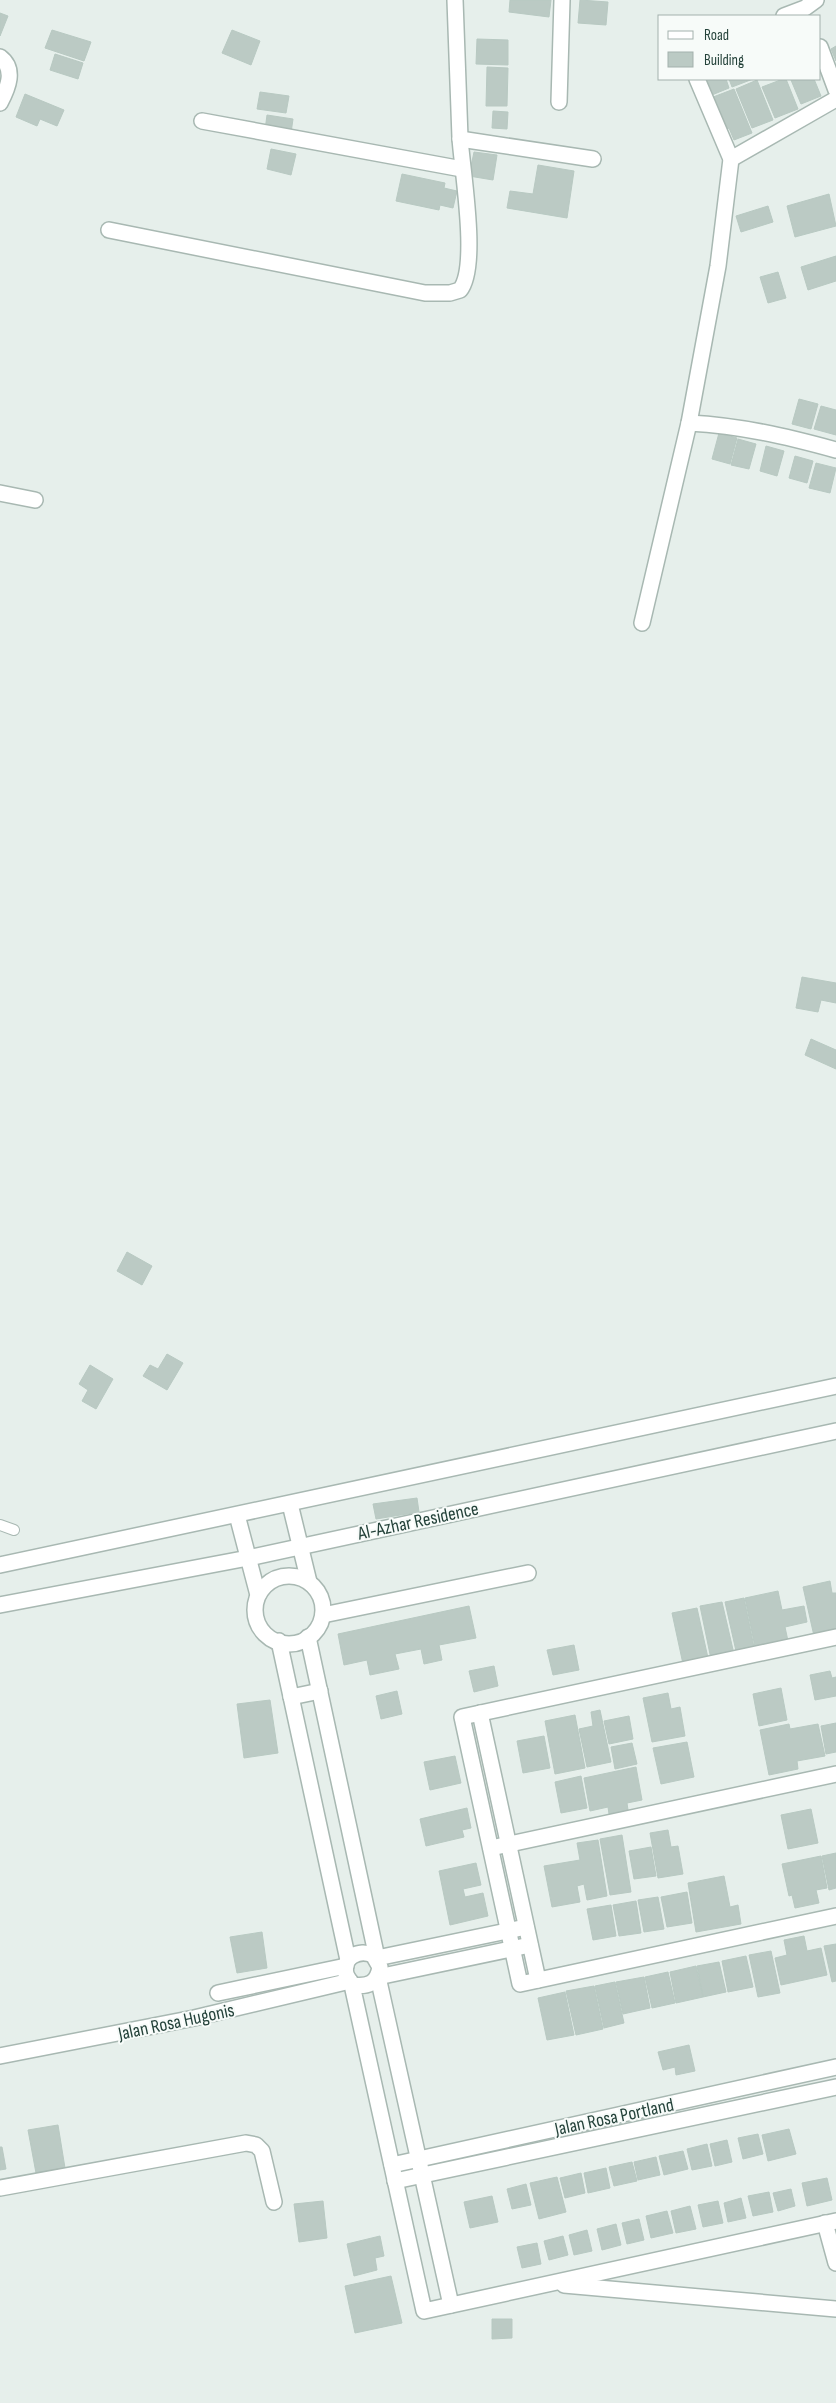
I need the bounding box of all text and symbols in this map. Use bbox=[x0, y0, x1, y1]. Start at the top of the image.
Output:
legend bbox=[658, 15, 821, 80]
text: Road bbox=[704, 26, 729, 45]
text: Building bbox=[704, 51, 744, 70]
street label: Al-Azhar Residence bbox=[355, 1497, 481, 1546]
street label: Jalan Rosa Hugonis bbox=[115, 1999, 237, 2046]
street label: Jalan Rosa Portland bbox=[552, 2094, 676, 2142]

